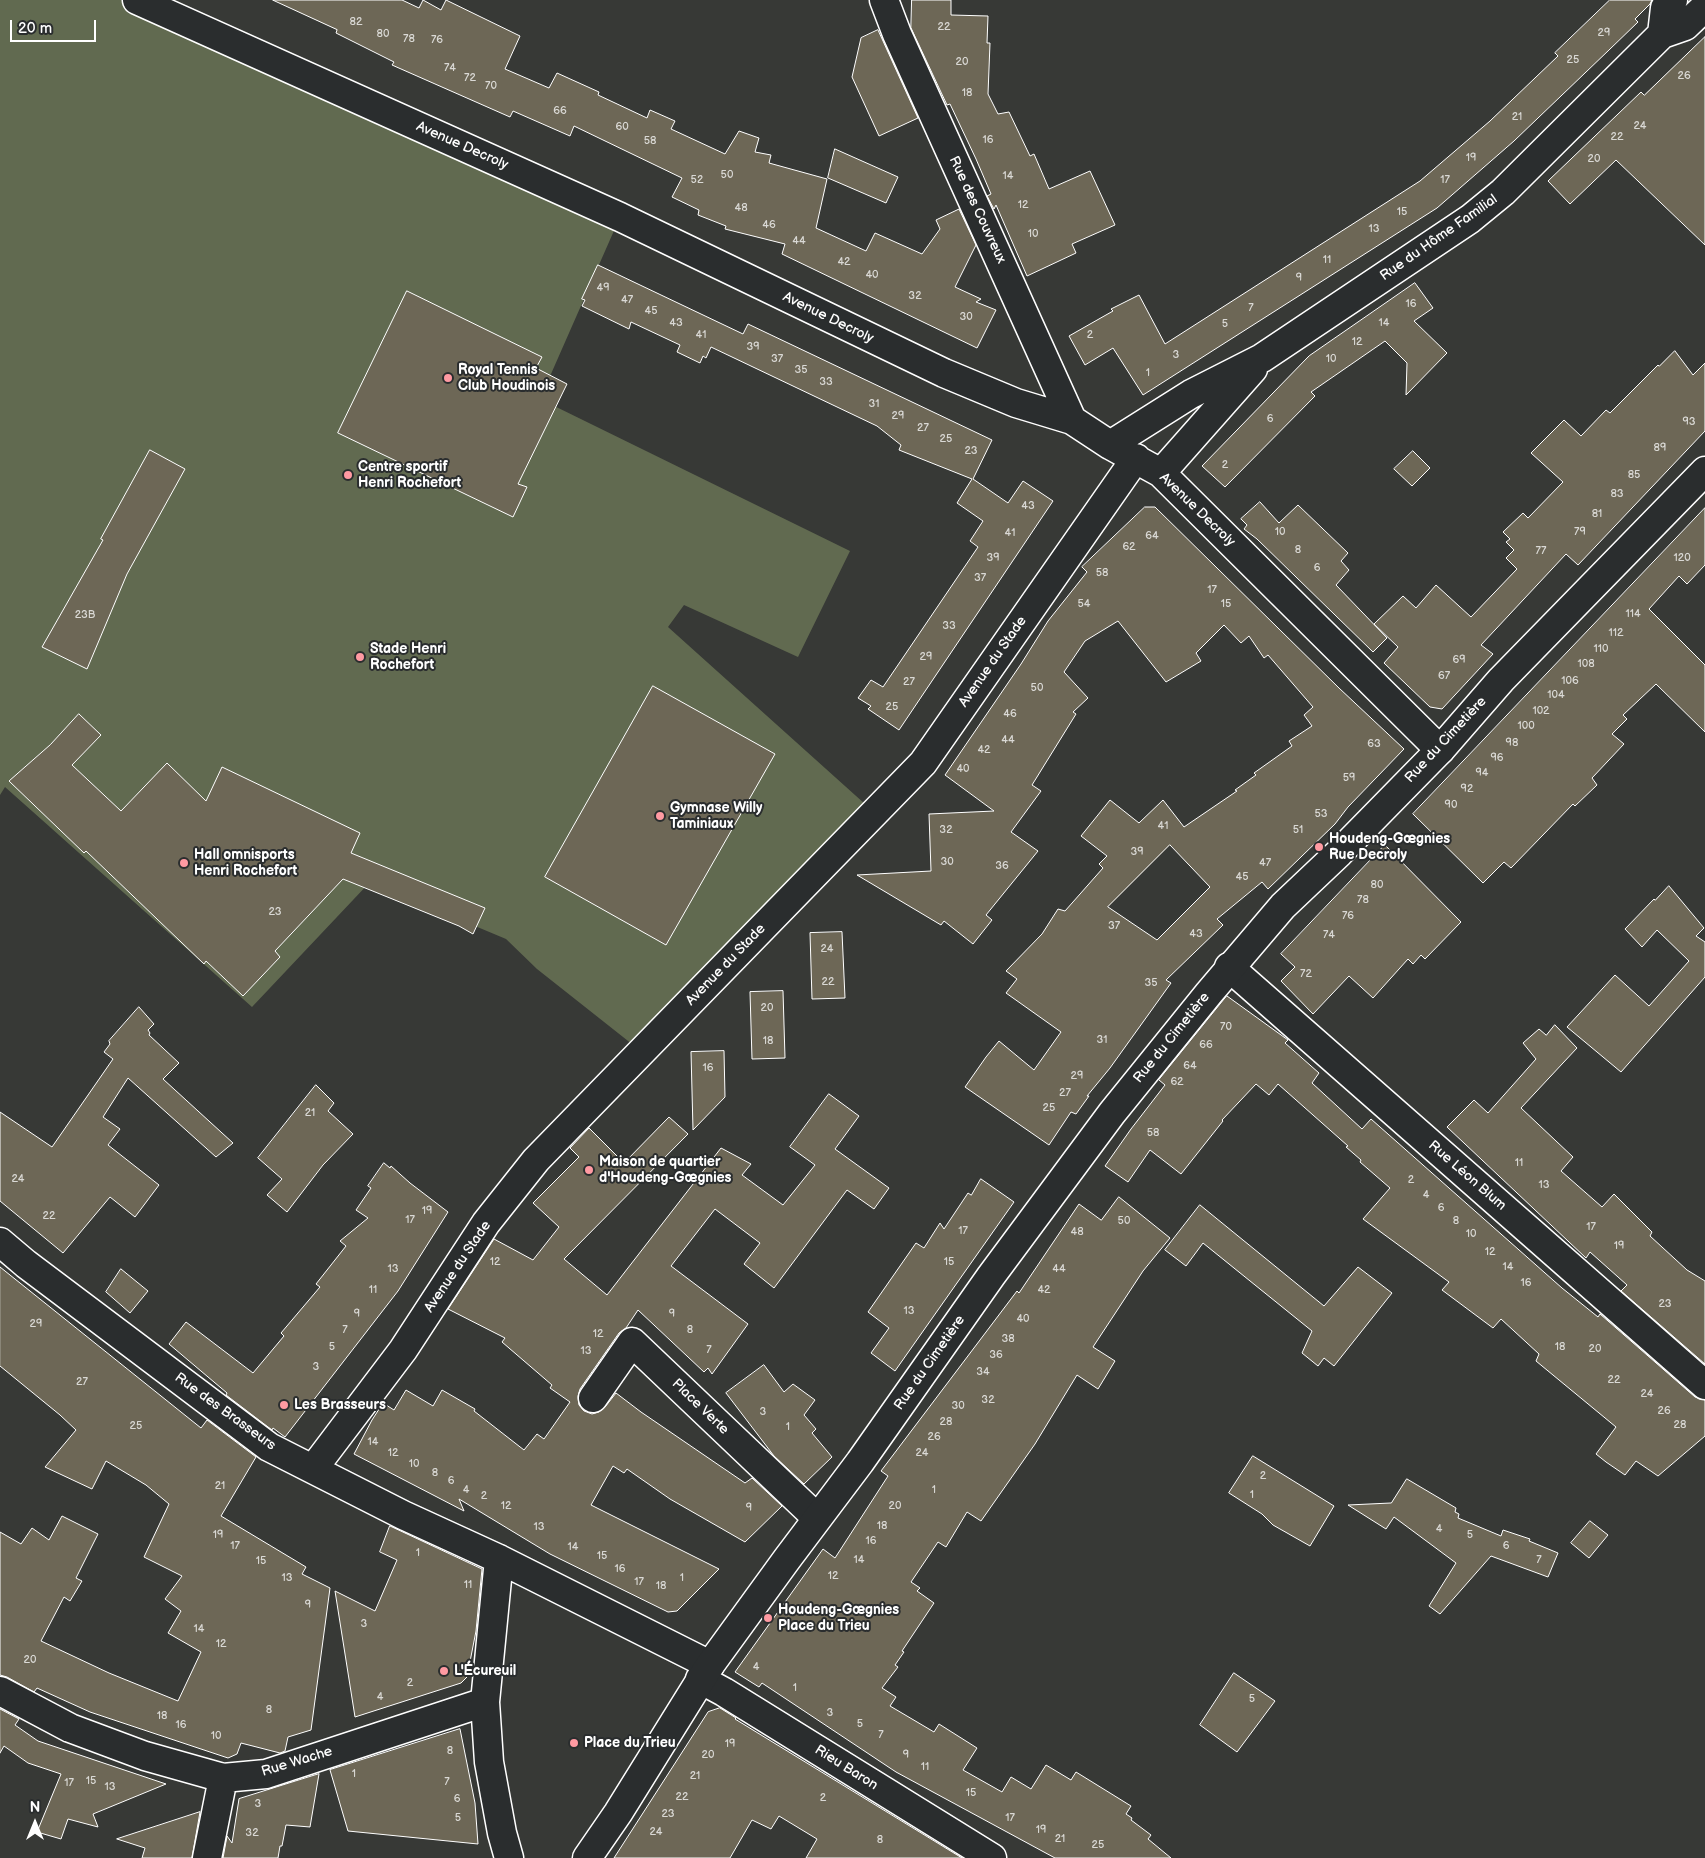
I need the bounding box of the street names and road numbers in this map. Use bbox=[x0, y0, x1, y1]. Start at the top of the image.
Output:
street label: Avenue Decroly bbox=[413, 118, 511, 174]
street label: Rue des Couvreux bbox=[945, 154, 1009, 266]
street label: Rue du Hôme Familial bbox=[1377, 191, 1501, 285]
street label: Avenue Decroly bbox=[780, 289, 876, 347]
street label: Avenue Decroly bbox=[1156, 470, 1238, 550]
street label: Avenue du Stade bbox=[955, 613, 1031, 711]
street label: Rue du Cimetière bbox=[1402, 693, 1490, 787]
street label: Avenue du Stade bbox=[683, 921, 769, 1009]
street label: Rue du Cimetière bbox=[1130, 989, 1214, 1087]
street label: Rue Léon Blum bbox=[1425, 1138, 1509, 1214]
street label: Avenue du Stade bbox=[421, 1218, 495, 1316]
street label: Rue du Cimetière bbox=[891, 1312, 969, 1414]
street label: Rue des Brasseurs bbox=[171, 1370, 279, 1454]
street label: Place Verte bbox=[668, 1376, 732, 1438]
street label: Rieu Baron bbox=[811, 1742, 881, 1794]
street label: Rue Wache bbox=[260, 1743, 334, 1781]

